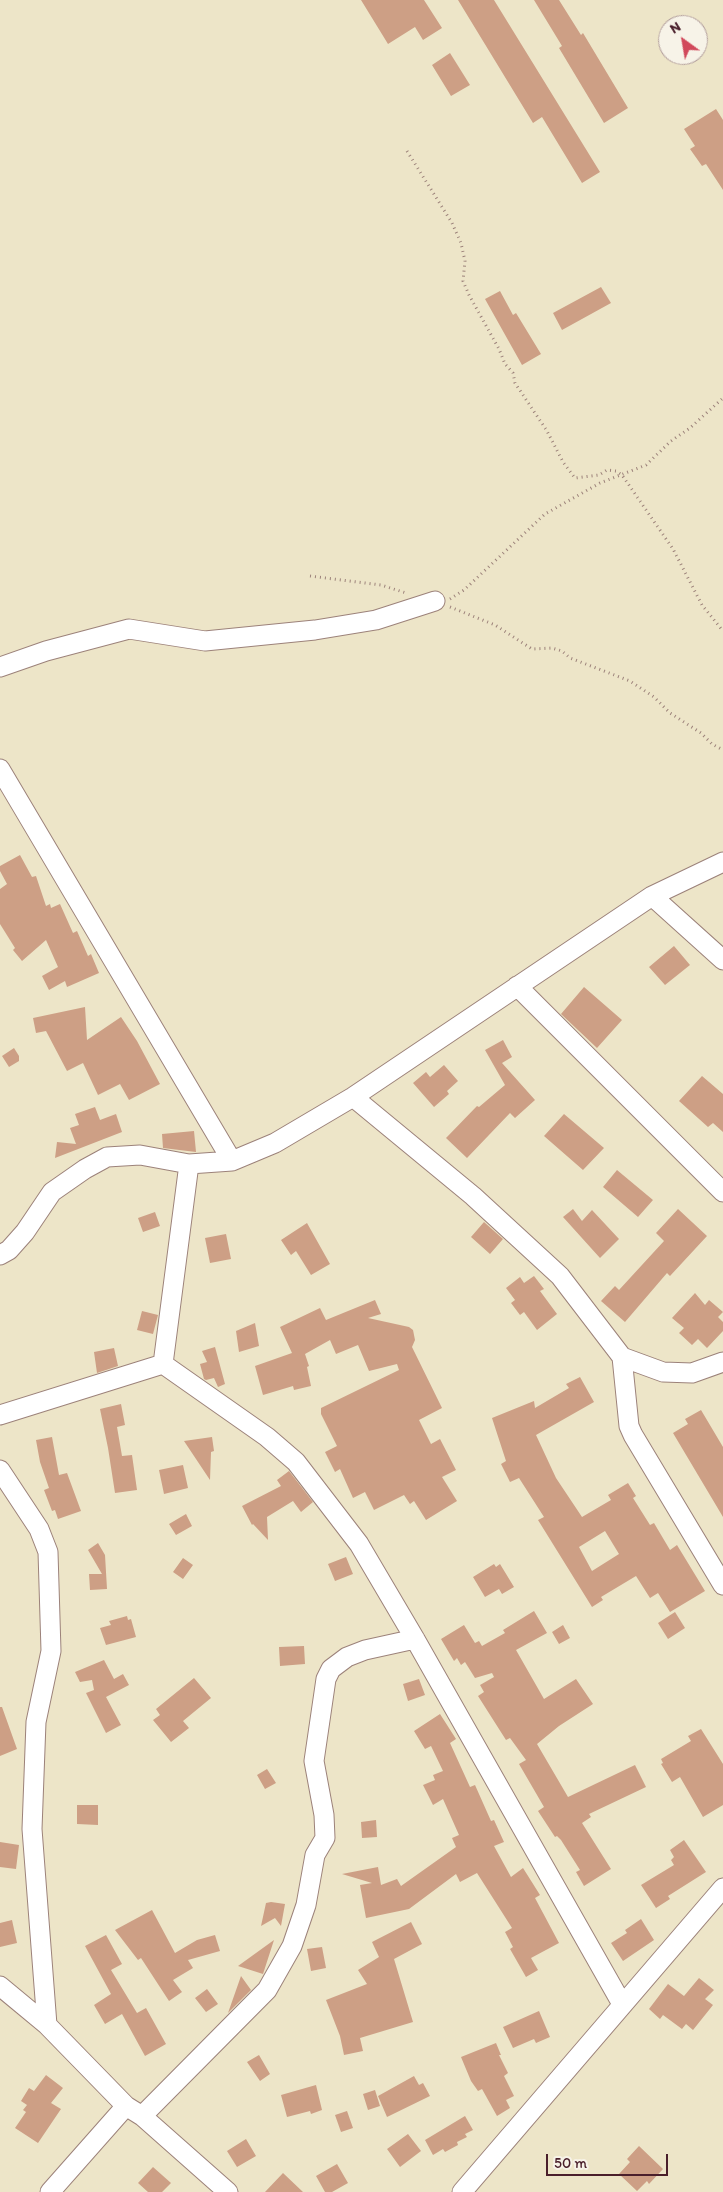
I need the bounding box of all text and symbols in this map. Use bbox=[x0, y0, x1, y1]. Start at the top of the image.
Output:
north arrow bbox=[658, 15, 708, 65]
text: N bbox=[667, 18, 684, 37]
scale bar bbox=[548, 2144, 670, 2176]
text: 50 m bbox=[554, 2154, 587, 2172]

